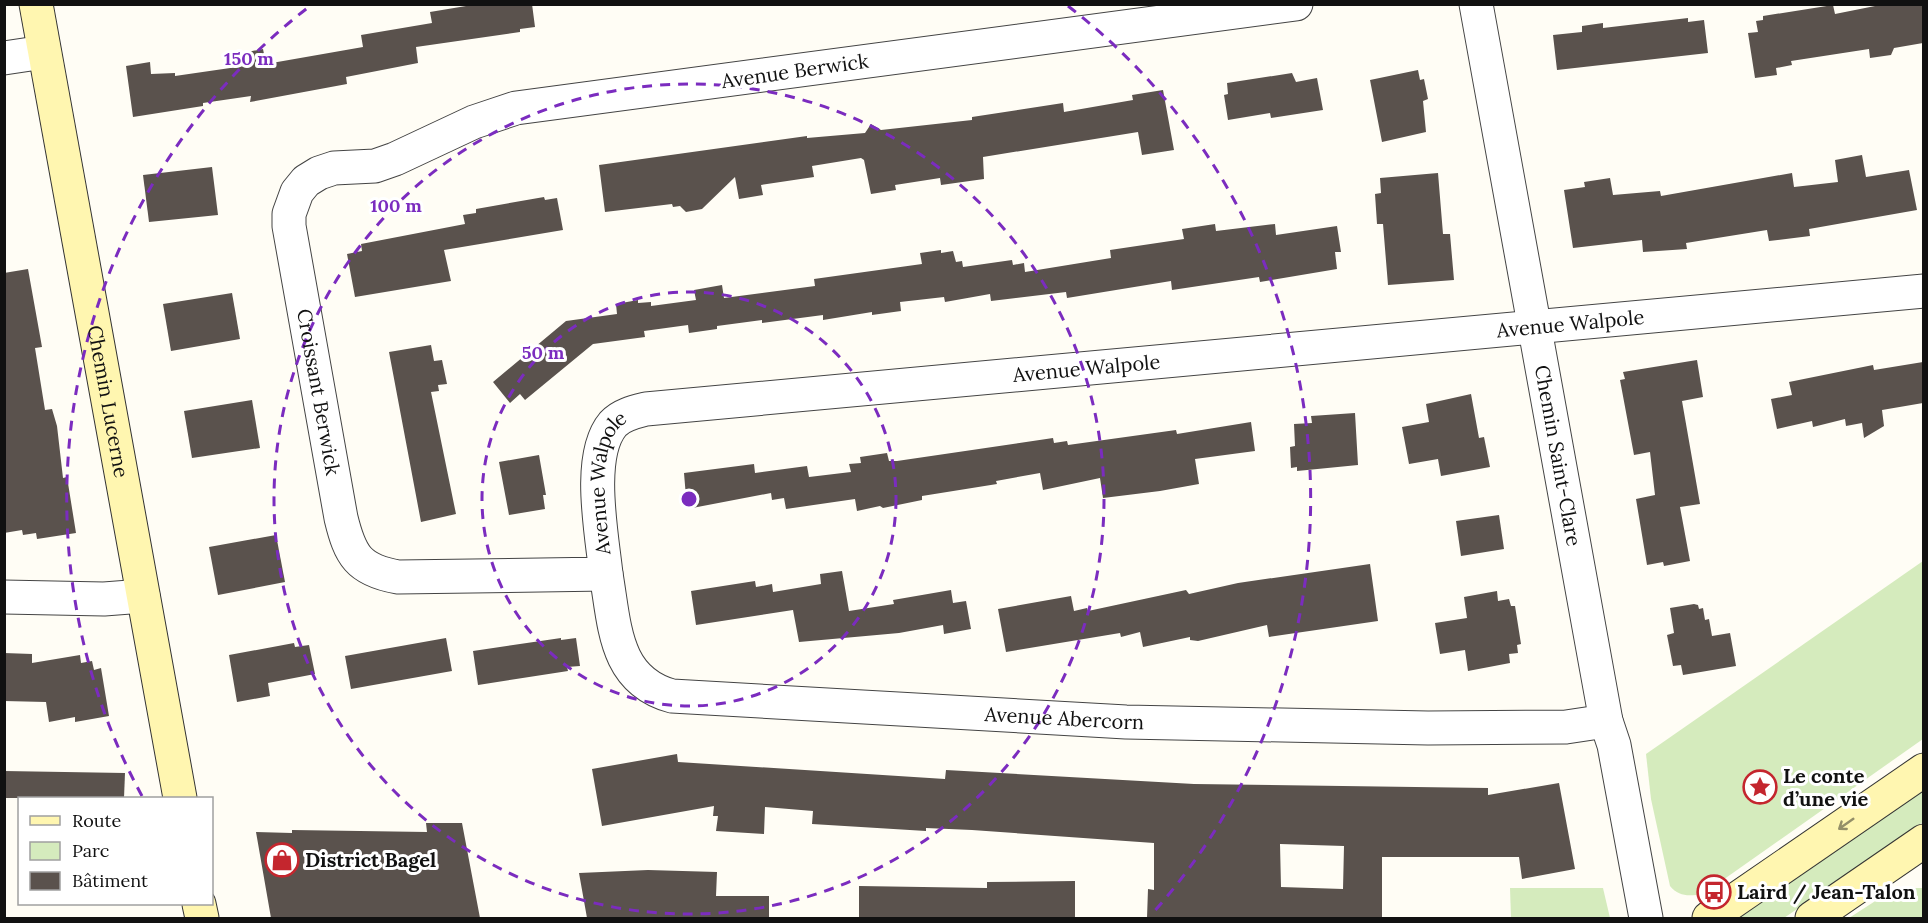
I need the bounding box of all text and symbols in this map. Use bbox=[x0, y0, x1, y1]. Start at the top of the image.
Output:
text: 150 m bbox=[224, 47, 274, 70]
street label: Avenue Berwick bbox=[719, 48, 870, 93]
text: 100 m bbox=[370, 194, 422, 217]
street label: Avenue Walpole bbox=[1495, 304, 1645, 342]
street label: Croissant Berwick bbox=[292, 307, 346, 478]
street label: Chemin Lucerne bbox=[83, 323, 135, 480]
text: 50 m bbox=[522, 341, 565, 364]
street label: Avenue Walpole bbox=[1011, 349, 1161, 387]
street label: Chemin Saint-Clare bbox=[1530, 363, 1587, 548]
street label: Avenue Walpole bbox=[584, 404, 631, 557]
centre of rings bbox=[679, 489, 699, 509]
street label: Avenue Abercorn bbox=[983, 701, 1144, 734]
place label: Le conte d’une vie bbox=[1783, 763, 1869, 811]
place icon: Le conte d’une vie bbox=[1742, 769, 1778, 805]
legend bbox=[18, 797, 213, 905]
text: Route bbox=[72, 809, 121, 832]
one-way arrow bbox=[1838, 818, 1855, 830]
text: Parc bbox=[72, 839, 109, 862]
shop icon: District Bagel bbox=[264, 842, 300, 878]
place label: District Bagel bbox=[305, 847, 436, 872]
text: Bâtiment bbox=[72, 869, 148, 892]
bus stop icon: Laird / Jean-Talon bbox=[1696, 874, 1732, 910]
place label: Laird / Jean-Talon bbox=[1737, 879, 1916, 905]

